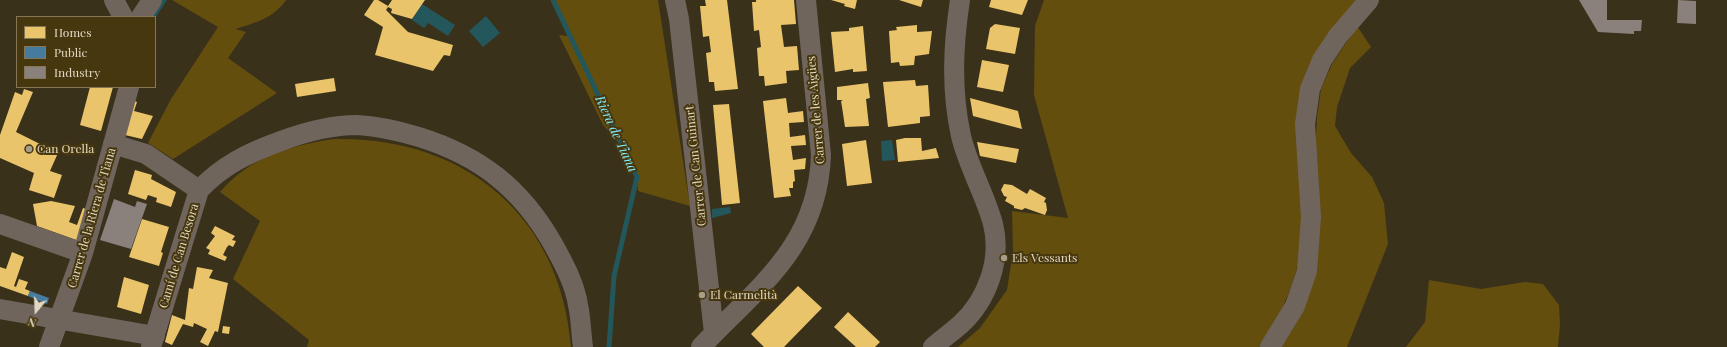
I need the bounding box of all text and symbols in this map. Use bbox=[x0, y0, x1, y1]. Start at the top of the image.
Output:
legend bbox=[16, 16, 156, 88]
text: Homes bbox=[54, 24, 92, 40]
text: Public bbox=[54, 44, 87, 60]
street label: Carrer de les Aigües bbox=[804, 55, 828, 165]
text: Industry bbox=[54, 64, 100, 80]
water label: Riera de Tiana bbox=[592, 93, 640, 175]
street label: Carrer de Can Guinart bbox=[683, 105, 709, 227]
place label: Can Orella bbox=[37, 142, 94, 156]
marker: Can Orella bbox=[24, 144, 34, 154]
street label: Carrer de la Riera de Tiana bbox=[65, 146, 119, 290]
street label: Camí de Can Besora bbox=[156, 202, 202, 310]
place label: Els Vessants bbox=[1012, 251, 1077, 265]
marker: Els Vessants bbox=[999, 253, 1009, 263]
place label: El Carmelità bbox=[710, 288, 777, 302]
marker: El Carmelità bbox=[697, 290, 707, 300]
north arrow bbox=[16, 291, 56, 331]
text: N bbox=[26, 314, 38, 331]

